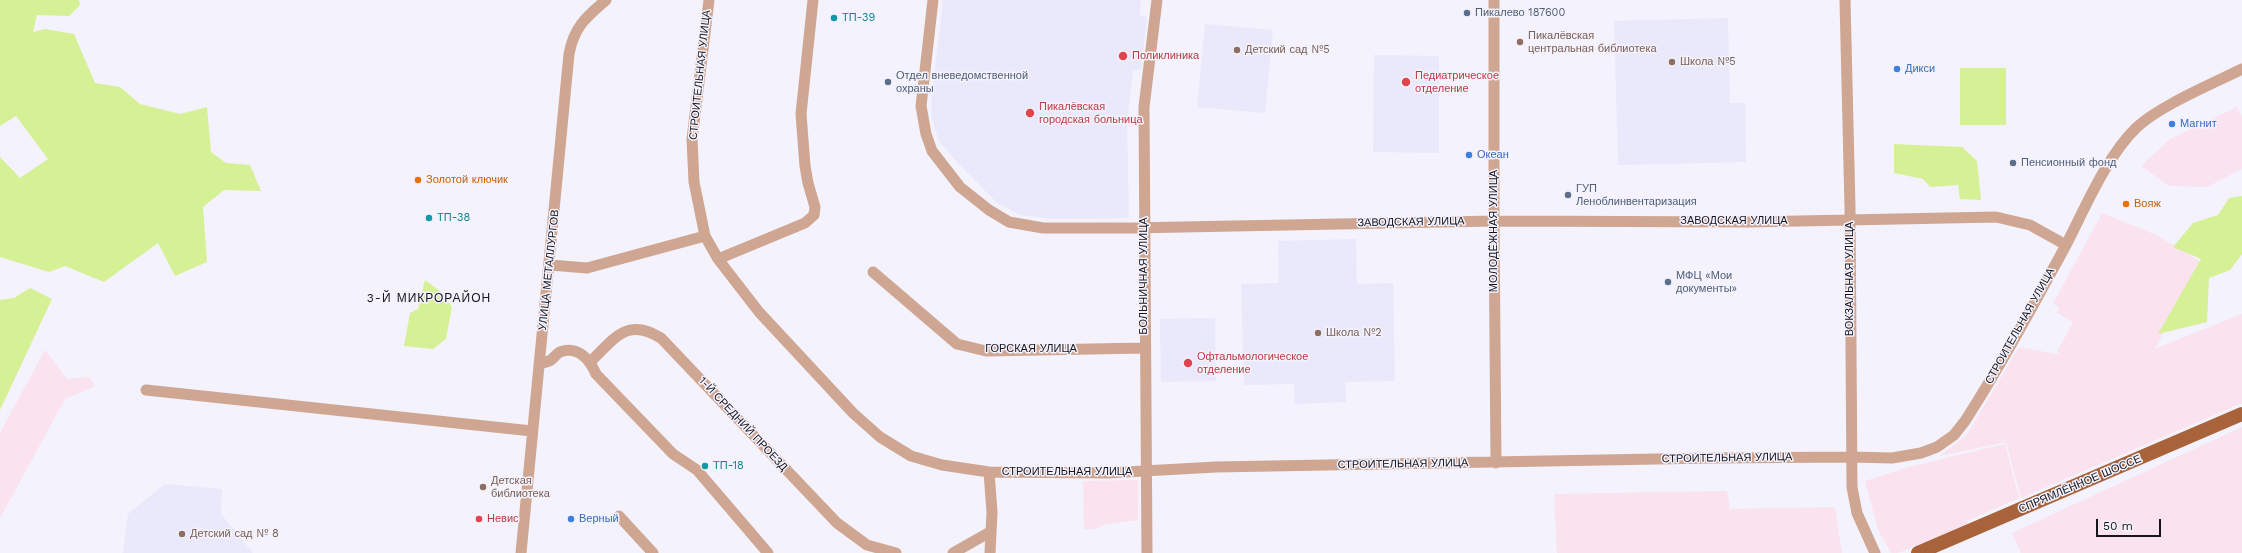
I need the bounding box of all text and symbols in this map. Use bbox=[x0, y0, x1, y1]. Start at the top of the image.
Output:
place label: Пикалево 187600 bbox=[1475, 6, 1565, 20]
marker: Пикалево 187600 bbox=[1462, 8, 1472, 18]
street label: СТРОИТЕЛЬНАЯ УЛИЦА bbox=[687, 9, 713, 141]
place label: ТП-39 bbox=[842, 11, 875, 25]
marker: ТП-39 bbox=[829, 13, 839, 23]
place label: Пикалёвская центральная библиотека bbox=[1528, 29, 1657, 55]
marker: Пикалёвская центральная библиотека bbox=[1515, 37, 1525, 47]
place label: Детский сад №5 bbox=[1245, 43, 1330, 57]
marker: Детский сад №5 bbox=[1232, 45, 1242, 55]
place label: Поликлиника bbox=[1132, 49, 1199, 63]
marker: Поликлиника bbox=[1117, 50, 1129, 62]
place label: Школа №5 bbox=[1680, 55, 1736, 69]
marker: Школа №5 bbox=[1667, 57, 1677, 67]
place label: Дикси bbox=[1905, 62, 1935, 76]
marker: Дикси bbox=[1892, 64, 1902, 74]
place label: Отдел вневедомственной охраны bbox=[896, 69, 1028, 95]
place label: Педиатрическое отделение bbox=[1415, 69, 1499, 95]
marker: Педиатрическое отделение bbox=[1400, 76, 1412, 88]
marker: Отдел вневедомственной охраны bbox=[883, 77, 893, 87]
place label: Пикалёвская городская больница bbox=[1039, 100, 1143, 126]
marker: Пикалёвская городская больница bbox=[1024, 107, 1036, 119]
place label: Магнит bbox=[2180, 117, 2217, 131]
marker: Магнит bbox=[2167, 119, 2177, 129]
place label: Океан bbox=[1477, 148, 1509, 162]
marker: Океан bbox=[1464, 150, 1474, 160]
place label: Пенсионный фонд bbox=[2021, 156, 2116, 170]
marker: Пенсионный фонд bbox=[2008, 158, 2018, 168]
street label: МОЛОДЁЖНАЯ УЛИЦА bbox=[1487, 170, 1501, 292]
place label: Золотой ключик bbox=[426, 173, 508, 187]
marker: Золотой ключик bbox=[413, 175, 423, 185]
place label: ГУП Леноблинвентаризация bbox=[1576, 182, 1697, 208]
marker: ГУП Леноблинвентаризация bbox=[1563, 190, 1573, 200]
place label: Вояж bbox=[2134, 197, 2161, 211]
marker: Вояж bbox=[2121, 199, 2131, 209]
street label: УЛИЦА МЕТАЛЛУРГОВ bbox=[536, 209, 562, 331]
place label: ТП-38 bbox=[437, 211, 470, 225]
marker: ТП-38 bbox=[424, 213, 434, 223]
street label: ЗАВОДСКАЯ УЛИЦА bbox=[1357, 214, 1465, 230]
street label: ЗАВОДСКАЯ УЛИЦА bbox=[1680, 214, 1788, 228]
street label: БОЛЬНИЧНАЯ УЛИЦА bbox=[1137, 217, 1151, 335]
street label: ВОКЗАЛЬНАЯ УЛИЦА bbox=[1843, 222, 1857, 336]
street label: СТРОИТЕЛЬНАЯ УЛИЦА bbox=[1983, 266, 2057, 386]
place label: МФЦ «Мои документы» bbox=[1676, 269, 1737, 295]
marker: МФЦ «Мои документы» bbox=[1663, 277, 1673, 287]
district label: 3-Й МИКРОРАЙОН bbox=[367, 291, 491, 305]
place label: Школа №2 bbox=[1326, 326, 1382, 340]
marker: Школа №2 bbox=[1313, 328, 1323, 338]
street label: ГОРСКАЯ УЛИЦА bbox=[985, 342, 1077, 356]
place label: Офтальмологическое отделение bbox=[1197, 350, 1308, 376]
marker: Офтальмологическое отделение bbox=[1182, 357, 1194, 369]
street label: 1-Й СРЕДНИЙ ПРОЕЗД bbox=[696, 374, 790, 474]
street label: СТРОИТЕЛЬНАЯ УЛИЦА bbox=[1662, 450, 1792, 466]
street label: СПРЯМЛЁННОЕ ШОССЕ bbox=[2017, 452, 2143, 516]
street label: СТРОИТЕЛЬНАЯ УЛИЦА bbox=[1338, 456, 1468, 472]
place label: ТП-18 bbox=[713, 459, 744, 473]
marker: ТП-18 bbox=[700, 461, 710, 471]
street label: СТРОИТЕЛЬНАЯ УЛИЦА bbox=[1002, 465, 1132, 479]
place label: Детская библиотека bbox=[491, 474, 550, 500]
marker: Детская библиотека bbox=[478, 482, 488, 492]
scale bar bbox=[2098, 511, 2163, 537]
place label: Невис bbox=[487, 512, 519, 526]
place label: Верный bbox=[579, 512, 619, 526]
marker: Невис bbox=[474, 514, 484, 524]
marker: Верный bbox=[566, 514, 576, 524]
text: 50 m bbox=[2103, 519, 2133, 533]
place label: Детский сад № 8 bbox=[190, 527, 279, 541]
marker: Детский сад № 8 bbox=[177, 529, 187, 539]

